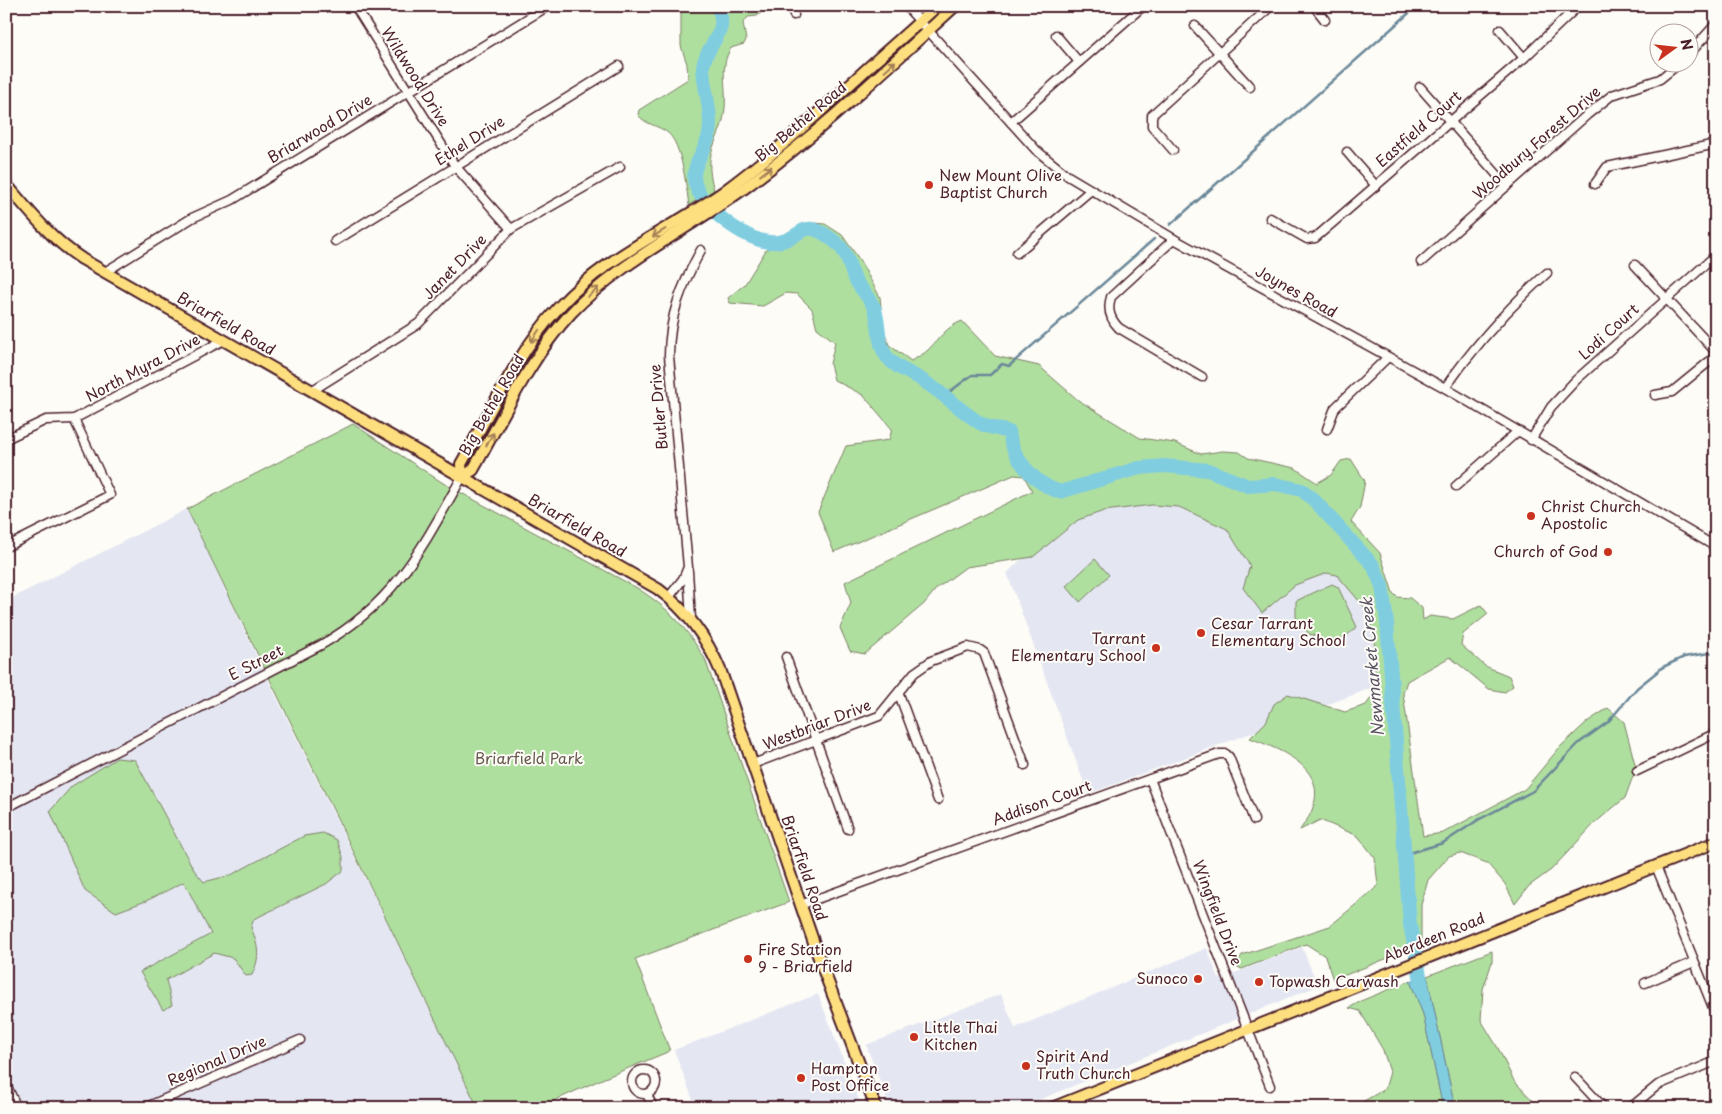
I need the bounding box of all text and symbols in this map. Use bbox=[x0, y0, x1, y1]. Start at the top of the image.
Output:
street label: Wildwood Drive bbox=[376, 22, 456, 130]
north arrow bbox=[1650, 22, 1700, 72]
text: N bbox=[1675, 36, 1699, 53]
one-way arrow bbox=[883, 60, 896, 72]
street label: Big Bethel Road bbox=[749, 75, 851, 166]
street label: Woodbury Forest Drive bbox=[1467, 80, 1605, 204]
street label: Eastfield Court bbox=[1370, 84, 1466, 172]
street label: Briarwood Drive bbox=[263, 87, 376, 168]
street label: Ethel Drive bbox=[430, 109, 509, 170]
place label: New Mount Olive Baptist Church bbox=[939, 163, 1062, 203]
one-way arrow bbox=[759, 166, 772, 177]
marker: New Mount Olive Baptist Church bbox=[923, 179, 935, 191]
street label: Janet Drive bbox=[417, 228, 491, 304]
one-way arrow bbox=[652, 229, 666, 239]
street label: Joynes Road bbox=[1251, 259, 1342, 323]
street label: Briarfield Road bbox=[173, 285, 280, 360]
one-way arrow bbox=[587, 287, 600, 298]
street label: Lodi Court bbox=[1573, 297, 1643, 364]
street label: North Myra Drive bbox=[81, 327, 204, 407]
one-way arrow bbox=[530, 329, 540, 343]
street label: Big Bethel Road bbox=[452, 349, 529, 459]
street label: Butler Drive bbox=[642, 363, 673, 451]
one-way arrow bbox=[486, 432, 496, 446]
street label: Briarfield Road bbox=[524, 487, 631, 562]
place label: Christ Church Apostolic bbox=[1541, 494, 1641, 534]
marker: Christ Church Apostolic bbox=[1525, 510, 1537, 522]
place label: Church of God bbox=[1493, 539, 1598, 562]
marker: Church of God bbox=[1602, 546, 1614, 558]
water label: Newmarket Creek bbox=[1353, 595, 1389, 738]
place label: Cesar Tarrant Elementary School bbox=[1211, 611, 1346, 651]
place label: Tarrant Elementary School bbox=[1011, 626, 1146, 666]
marker: Cesar Tarrant Elementary School bbox=[1195, 627, 1207, 639]
street label: E Street bbox=[224, 638, 287, 685]
marker: Tarrant Elementary School bbox=[1150, 642, 1162, 654]
street label: Westbriar Drive bbox=[759, 692, 874, 755]
park label: Briarfield Park bbox=[475, 746, 583, 769]
street label: Addison Court bbox=[989, 773, 1094, 830]
street label: Briarfield Road bbox=[777, 812, 834, 923]
street label: Wingfield Drive bbox=[1188, 856, 1249, 969]
street label: Aberdeen Road bbox=[1379, 906, 1488, 968]
place label: Fire Station 9 - Briarfield bbox=[758, 937, 853, 977]
marker: Fire Station 9 - Briarfield bbox=[742, 953, 754, 965]
place label: Sunoco bbox=[1136, 966, 1188, 989]
place label: Topwash Carwash bbox=[1269, 969, 1399, 992]
marker: Sunoco bbox=[1192, 973, 1204, 985]
marker: Topwash Carwash bbox=[1253, 976, 1265, 988]
place label: Little Thai Kitchen bbox=[924, 1015, 998, 1055]
street label: Regional Drive bbox=[164, 1028, 269, 1091]
marker: Little Thai Kitchen bbox=[908, 1031, 920, 1043]
place label: Spirit And Truth Church bbox=[1036, 1044, 1131, 1084]
place label: Hampton Post Office bbox=[811, 1056, 889, 1096]
marker: Spirit And Truth Church bbox=[1020, 1060, 1032, 1072]
marker: Hampton Post Office bbox=[795, 1072, 807, 1084]

